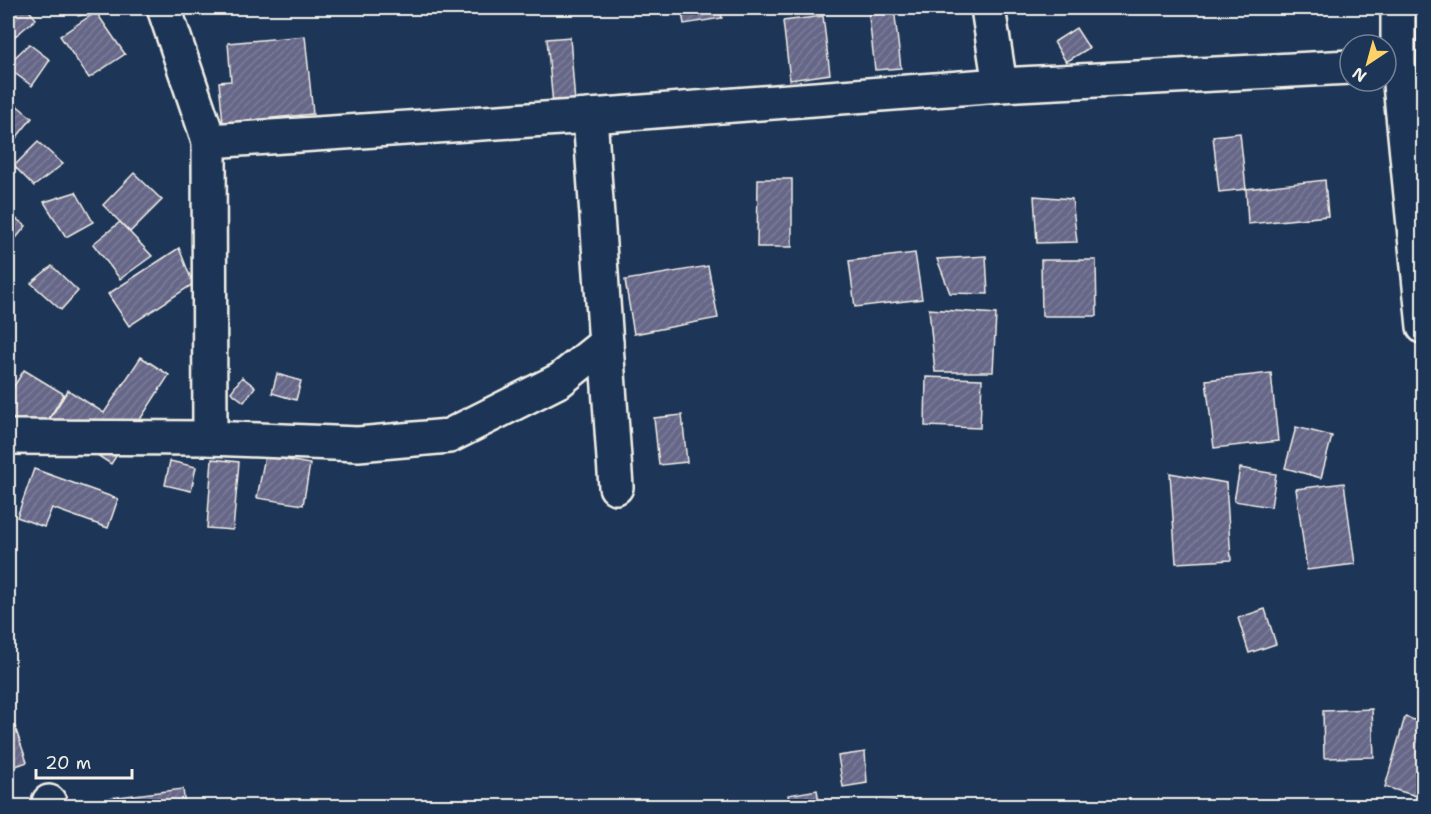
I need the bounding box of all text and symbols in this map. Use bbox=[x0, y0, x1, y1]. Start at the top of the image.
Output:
north arrow bbox=[1338, 33, 1398, 93]
text: N bbox=[1348, 63, 1371, 87]
scale bar bbox=[36, 742, 132, 780]
text: 20 m bbox=[45, 751, 91, 775]

